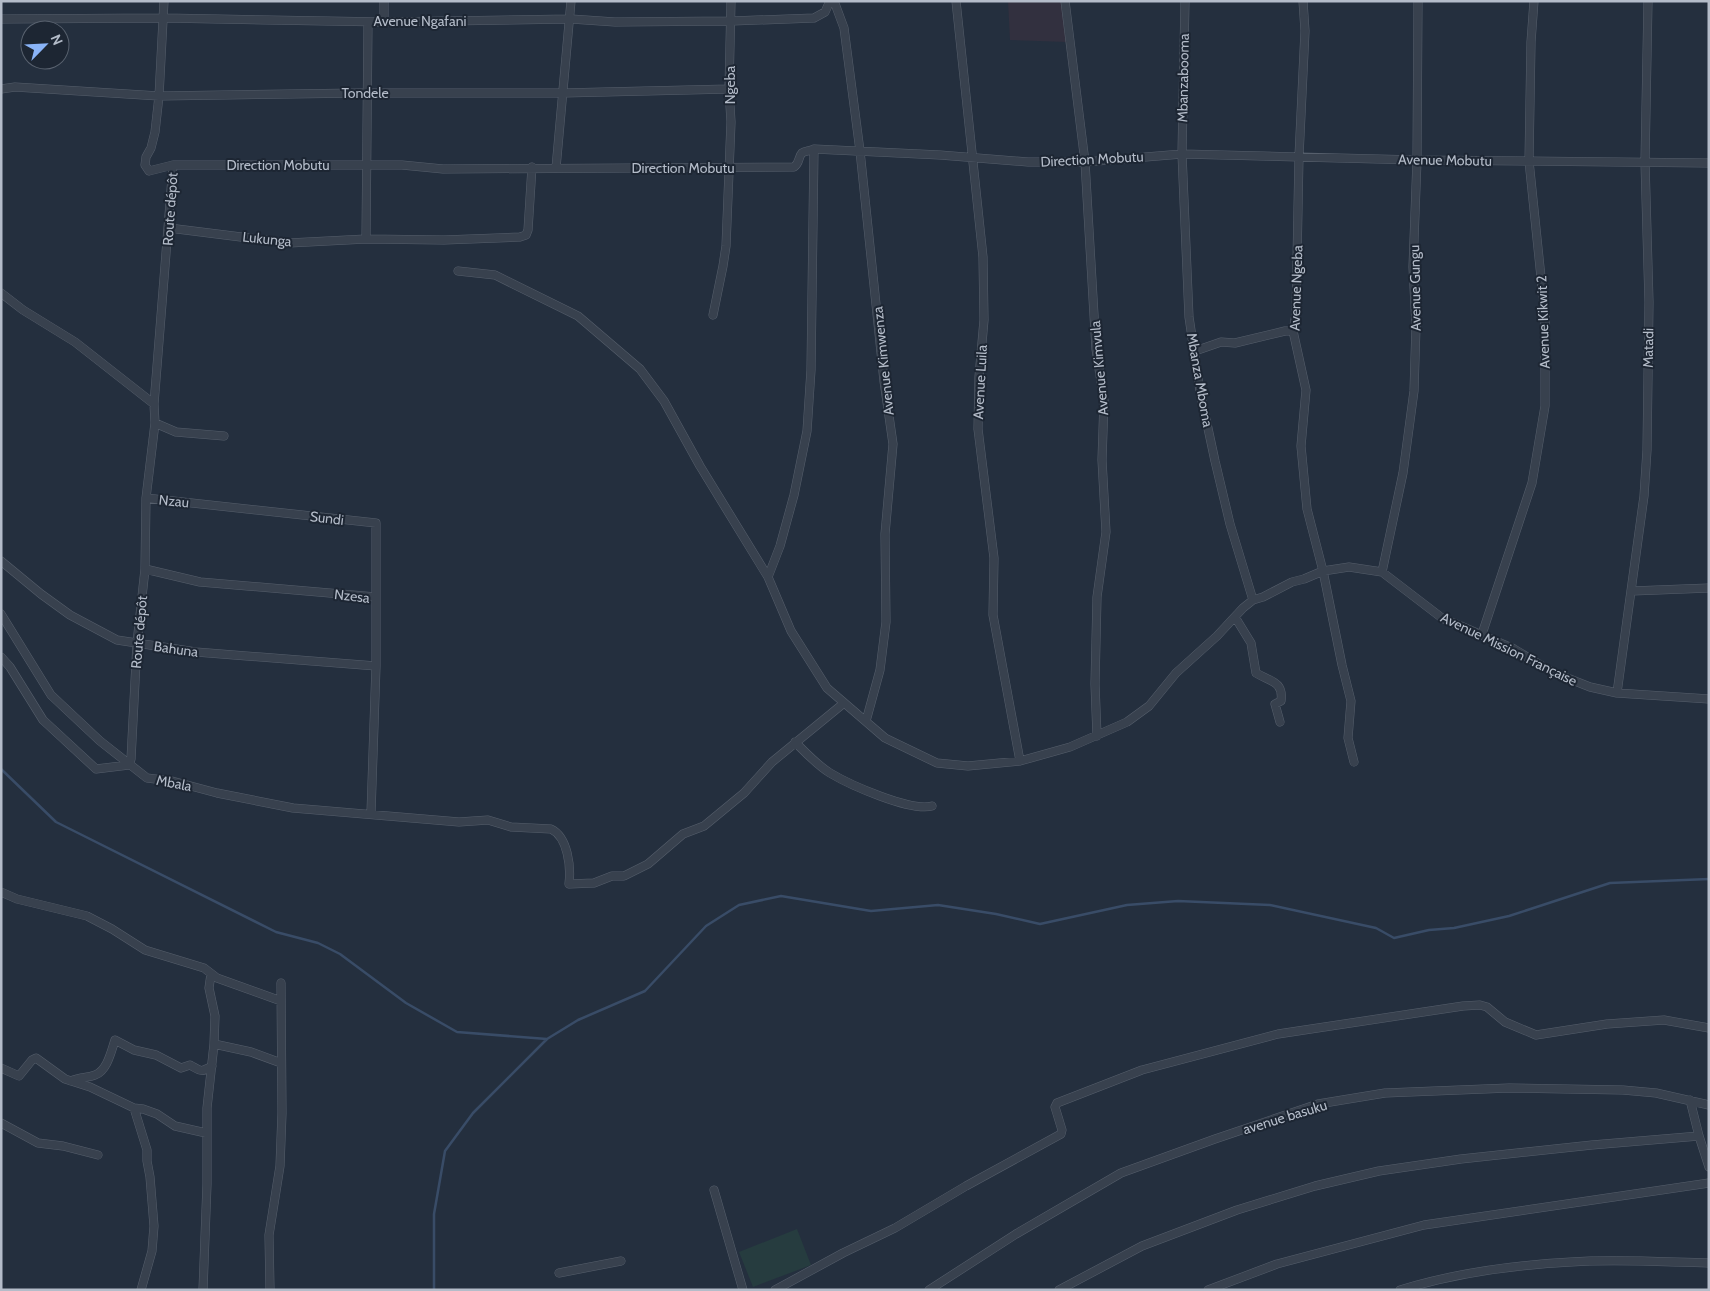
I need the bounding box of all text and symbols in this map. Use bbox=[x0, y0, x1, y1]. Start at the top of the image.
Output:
street label: Avenue Ngafani bbox=[374, 12, 466, 30]
north arrow bbox=[20, 20, 70, 70]
text: N bbox=[47, 32, 67, 48]
street label: Mbanzabooma bbox=[1173, 33, 1193, 123]
street label: Ngeba bbox=[721, 66, 739, 104]
street label: Tondele bbox=[341, 84, 389, 102]
street label: Direction Mobutu bbox=[1040, 147, 1144, 171]
street label: Avenue Mobutu bbox=[1398, 150, 1492, 170]
street label: Direction Mobutu bbox=[226, 156, 330, 174]
street label: Direction Mobutu bbox=[631, 159, 735, 177]
street label: Route dépôt bbox=[158, 172, 182, 246]
street label: Lukunga bbox=[241, 227, 293, 251]
street label: Avenue Ngeba bbox=[1286, 245, 1307, 331]
street label: Avenue Gungu bbox=[1405, 245, 1425, 331]
street label: Avenue Kikwit 2 bbox=[1532, 275, 1554, 369]
street label: Avenue Kimwenza bbox=[868, 305, 898, 416]
street label: Avenue Kimvula bbox=[1086, 320, 1112, 416]
street label: Matadi bbox=[1639, 328, 1657, 368]
street label: Mbanza Mboma bbox=[1183, 331, 1217, 429]
street label: Avenue Luila bbox=[969, 344, 991, 420]
street label: Nzau bbox=[158, 490, 190, 512]
street label: Sundi bbox=[309, 507, 345, 529]
street label: Nzesa bbox=[333, 585, 371, 607]
street label: Route dépôt bbox=[127, 594, 151, 669]
street label: Avenue Mission Française bbox=[1438, 608, 1580, 690]
street label: Bahuna bbox=[153, 637, 200, 661]
street label: Mbala bbox=[155, 771, 194, 795]
street label: avenue basuku bbox=[1241, 1096, 1329, 1138]

